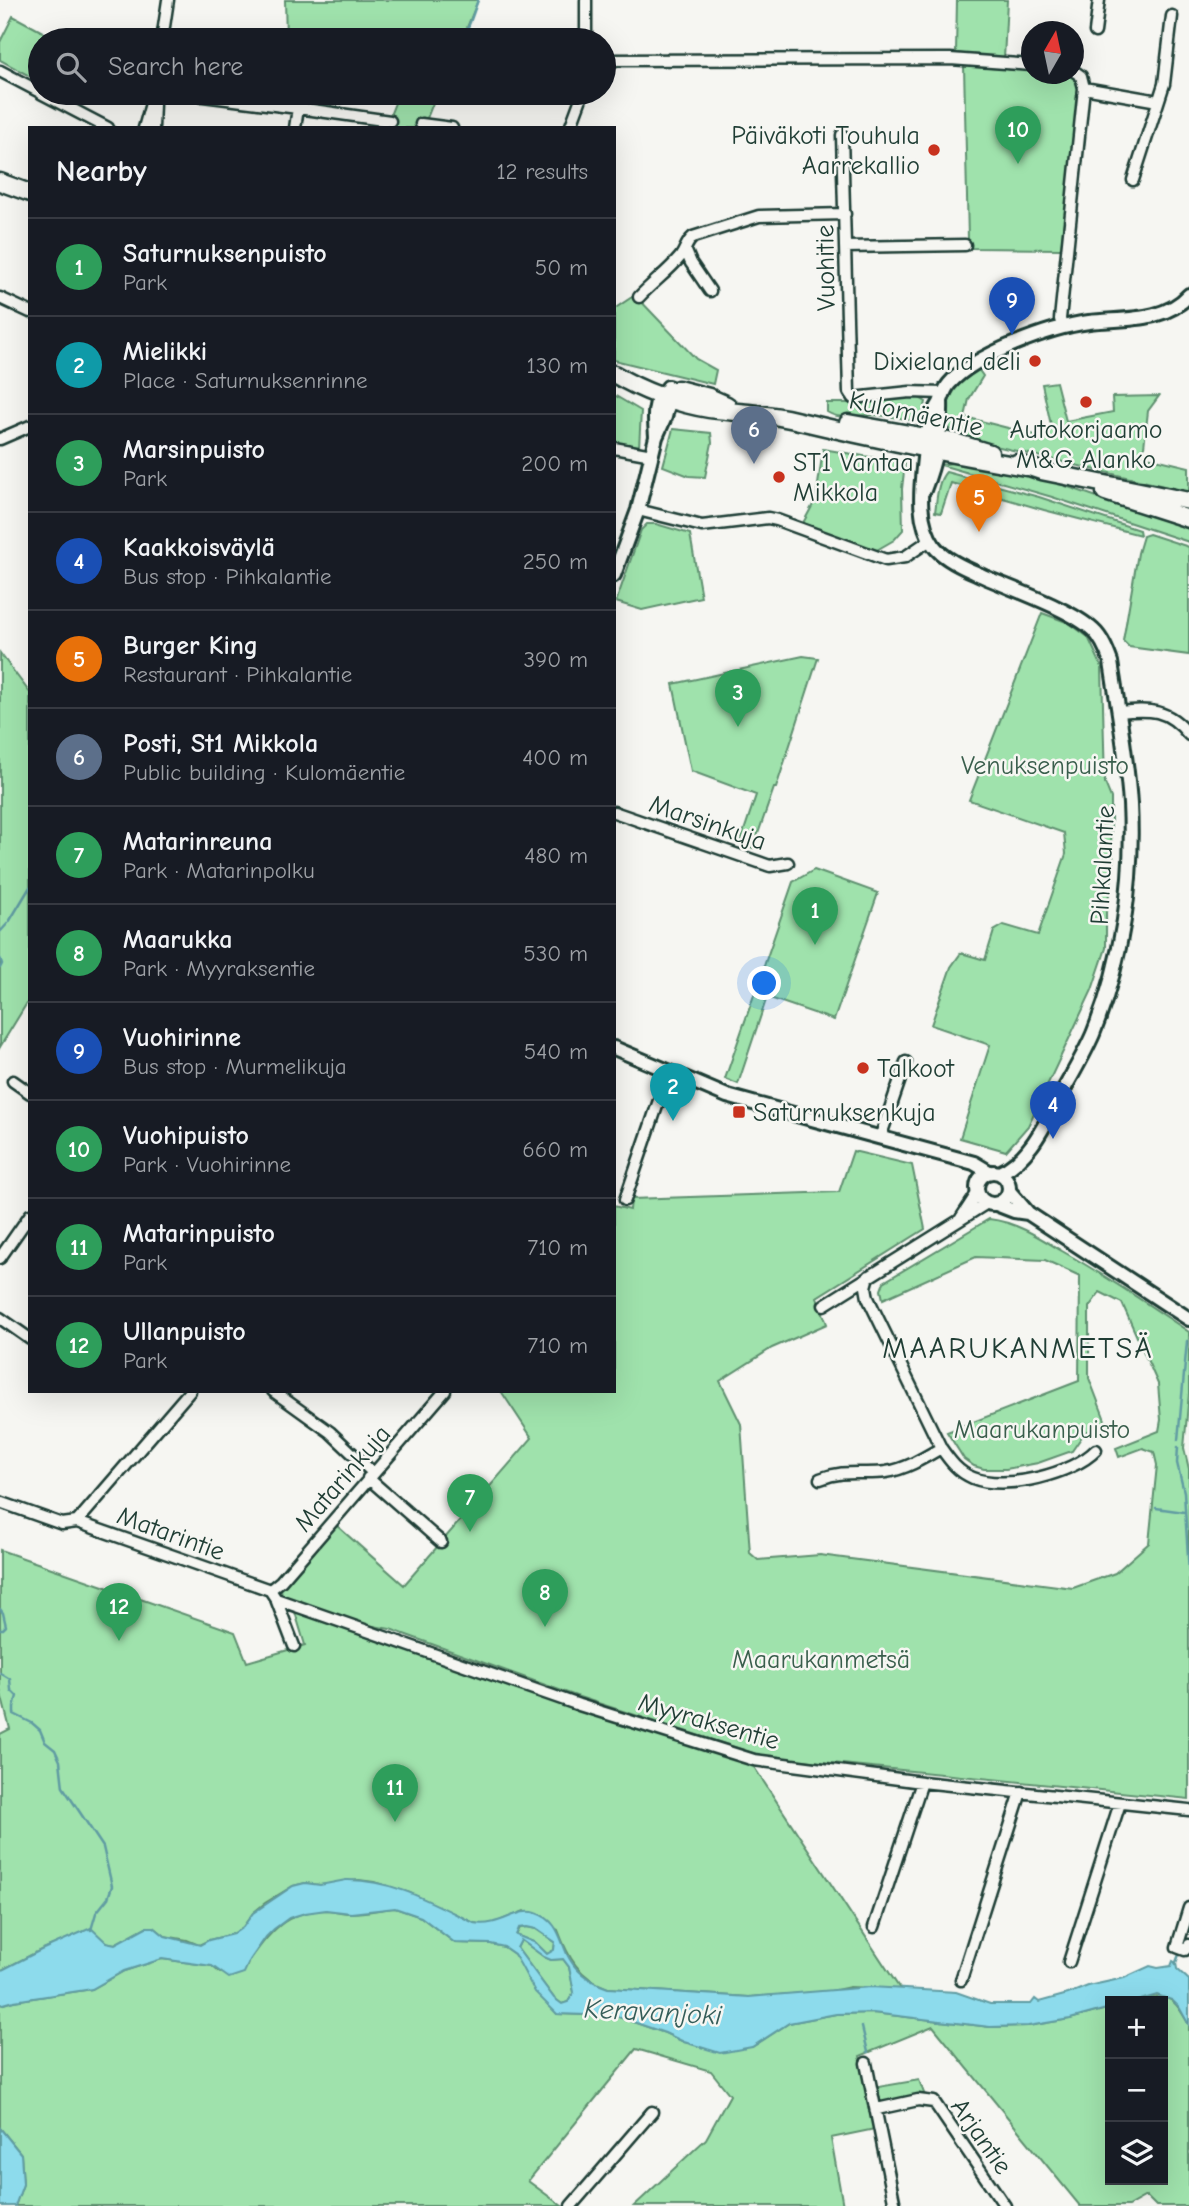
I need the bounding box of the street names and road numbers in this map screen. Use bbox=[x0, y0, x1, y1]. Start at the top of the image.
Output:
street label: Vuohitie bbox=[810, 224, 842, 311]
street label: Kulomäentie bbox=[846, 385, 985, 443]
street label: Marsinkuja bbox=[645, 789, 770, 857]
street label: Pihkalantie bbox=[1085, 804, 1121, 926]
street label: Matarinkuja bbox=[288, 1419, 397, 1538]
street label: Matarintie bbox=[113, 1501, 229, 1567]
street label: Myyraksentie bbox=[635, 1688, 783, 1756]
street label: Arjantie bbox=[944, 2093, 1018, 2180]

